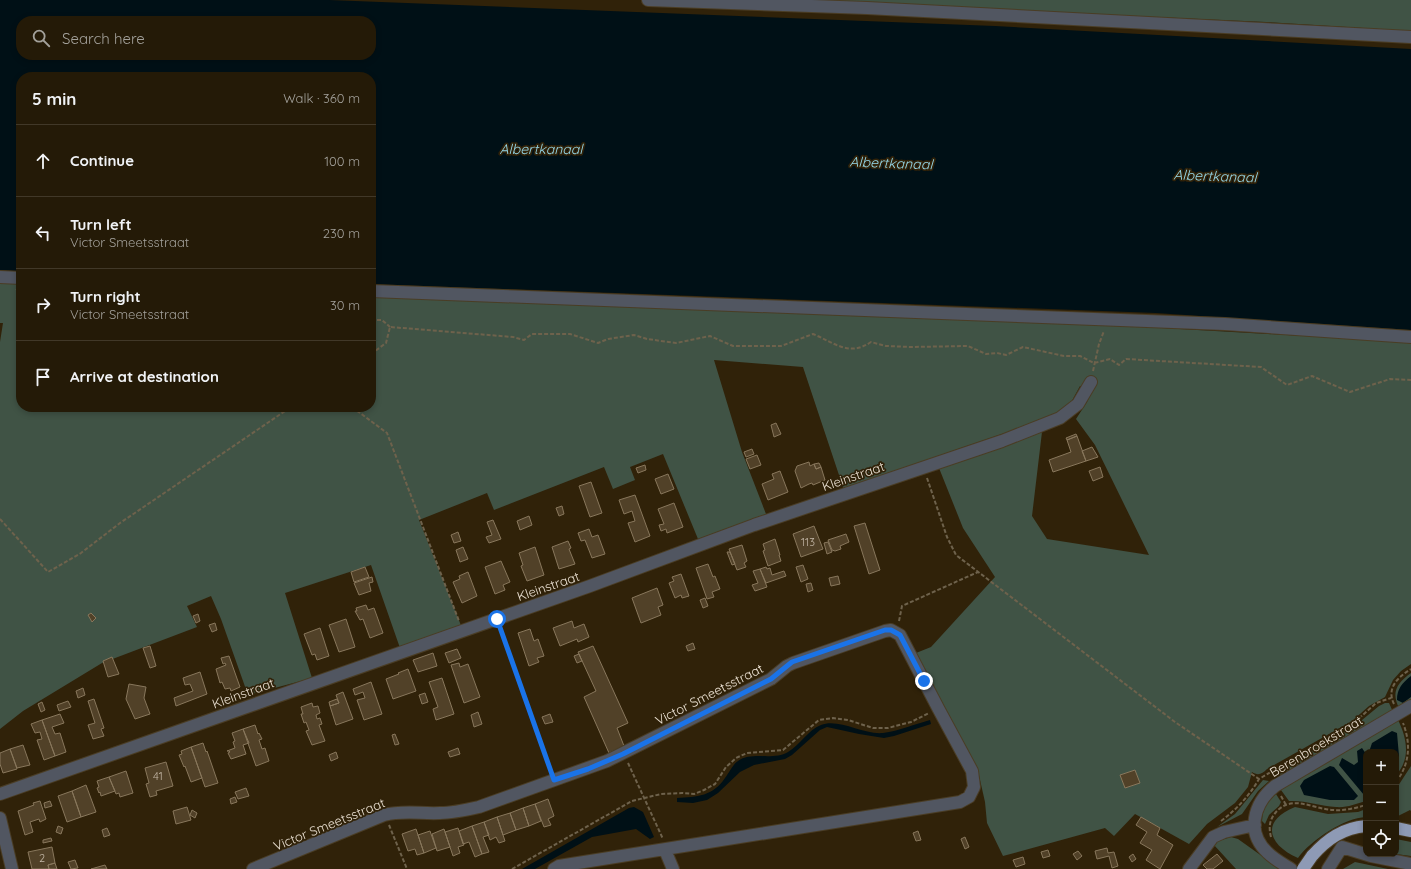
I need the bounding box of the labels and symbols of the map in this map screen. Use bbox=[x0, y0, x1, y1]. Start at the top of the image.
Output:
water label: Albertkanaal bbox=[499, 140, 584, 158]
water label: Albertkanaal bbox=[849, 153, 935, 174]
water label: Albertkanaal bbox=[1173, 166, 1259, 187]
street label: Kleinstraat bbox=[820, 458, 886, 494]
house number: 113 bbox=[801, 535, 815, 549]
street label: Kleinstraat bbox=[515, 568, 581, 604]
route start bbox=[488, 610, 506, 628]
street label: Victor Smeetsstraat bbox=[652, 660, 766, 728]
route end bbox=[915, 672, 933, 690]
street label: Kleinstraat bbox=[210, 674, 276, 712]
street label: Berenbroekstraat bbox=[1267, 712, 1365, 780]
house number: 41 bbox=[153, 769, 163, 783]
street label: Victor Smeetsstraat bbox=[271, 794, 387, 854]
house number: 2 bbox=[39, 851, 45, 865]

